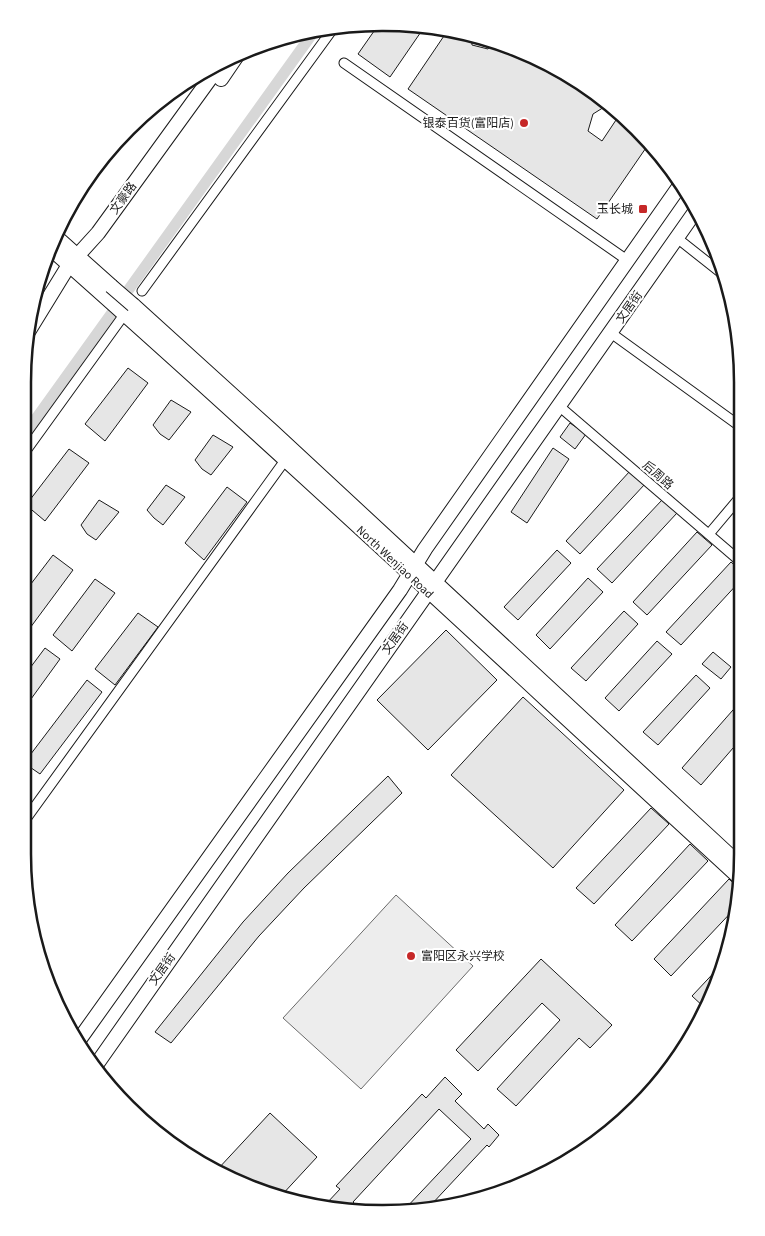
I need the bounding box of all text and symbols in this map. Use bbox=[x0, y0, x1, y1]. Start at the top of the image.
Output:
place label: 银泰百货(富阳店) bbox=[423, 115, 514, 132]
marker: 银泰百货(富阳店) bbox=[518, 117, 530, 129]
street label: 文豪路 bbox=[106, 179, 141, 218]
place label: 玉长城 bbox=[597, 201, 633, 218]
marker: 玉长城 bbox=[637, 203, 649, 215]
street label: 文居街 bbox=[612, 288, 647, 327]
street label: 后周路 bbox=[639, 457, 677, 494]
street label: North Wenjiao Road bbox=[352, 522, 437, 603]
street label: 文居街 bbox=[378, 619, 413, 658]
place label: 富阳区永兴学校 bbox=[421, 948, 505, 965]
street label: 文居街 bbox=[145, 950, 180, 989]
marker: 富阳区永兴学校 bbox=[405, 950, 417, 962]

